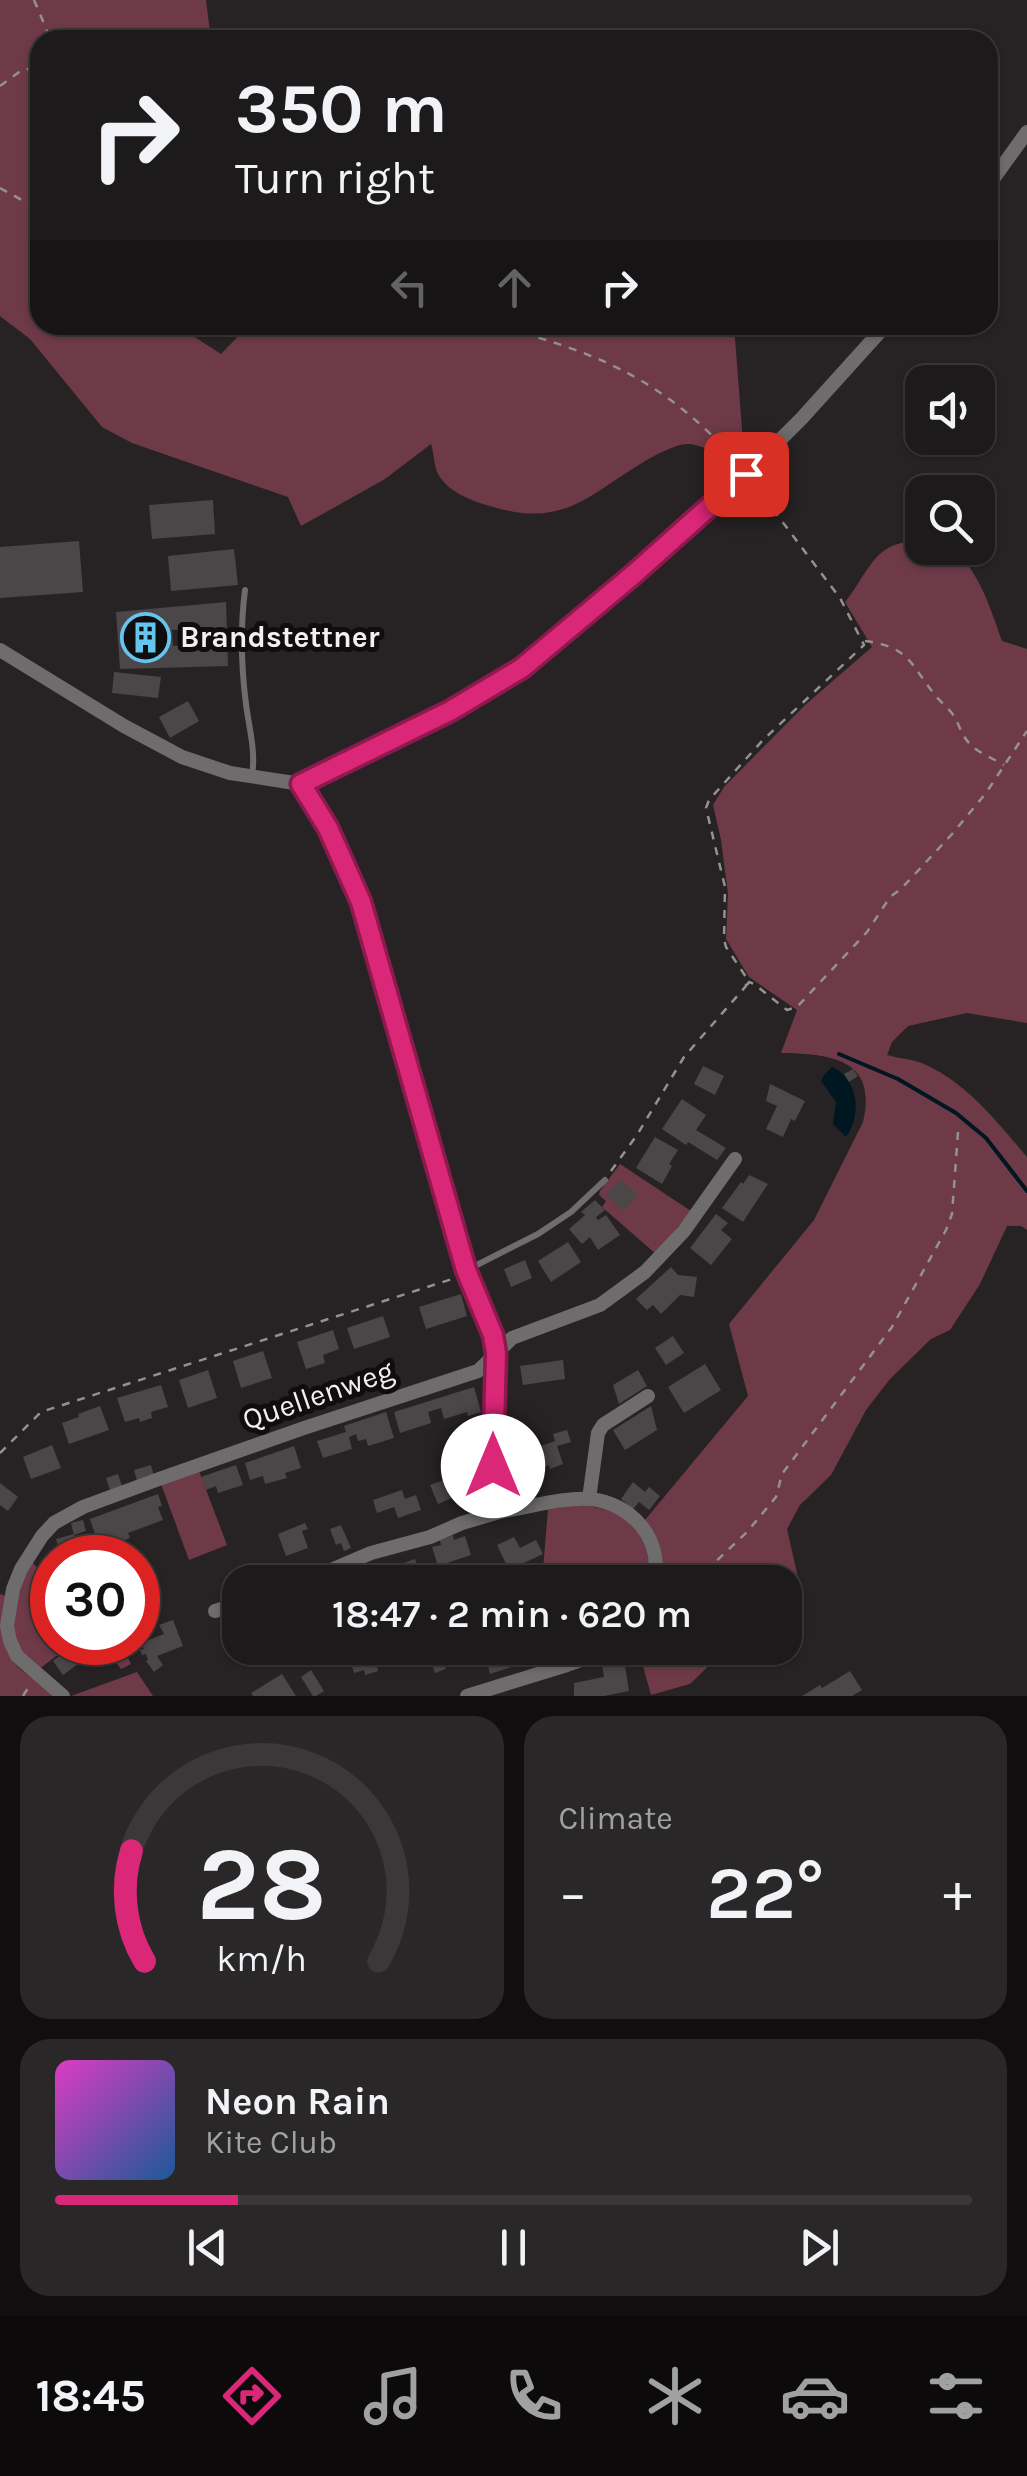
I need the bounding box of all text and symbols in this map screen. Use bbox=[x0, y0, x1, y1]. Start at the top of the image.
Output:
text: 350 m bbox=[235, 68, 448, 150]
icon: right bbox=[70, 70, 200, 200]
text: Turn right bbox=[235, 152, 435, 204]
icon: left bbox=[382, 260, 437, 315]
icon: ahead bbox=[487, 260, 542, 315]
icon: right bbox=[592, 260, 647, 315]
map controls bbox=[905, 365, 995, 565]
button: sound bbox=[905, 365, 995, 455]
pin bbox=[704, 432, 789, 517]
icon: arrive bbox=[719, 447, 774, 502]
button: search bbox=[905, 475, 995, 565]
building icon: Brandstettner bbox=[119, 611, 171, 663]
place label: Brandstettner bbox=[180, 619, 380, 655]
street label: Quellenweg bbox=[238, 1352, 398, 1438]
position arrow bbox=[441, 1414, 545, 1518]
speed limit sign: 30 bbox=[30, 1535, 160, 1665]
text: 18:47 · 2 min · 620 m bbox=[332, 1592, 692, 1637]
text: Climate bbox=[559, 1800, 673, 1837]
text: 28 bbox=[197, 1824, 327, 1945]
text: 22° bbox=[706, 1849, 824, 1937]
text: − bbox=[559, 1861, 587, 1925]
text: + bbox=[943, 1861, 972, 1925]
text: km/h bbox=[216, 1938, 307, 1980]
text: Neon Rain bbox=[205, 2079, 390, 2124]
text: Kite Club bbox=[205, 2124, 337, 2161]
icon: previous bbox=[180, 2220, 235, 2275]
icon: pause bbox=[486, 2220, 541, 2275]
icon: next bbox=[792, 2220, 847, 2275]
icon: directions bbox=[217, 2361, 287, 2431]
icon: music bbox=[358, 2361, 428, 2431]
icon: phone bbox=[499, 2361, 569, 2431]
icon: climate bbox=[640, 2361, 710, 2431]
icon: car bbox=[780, 2361, 850, 2431]
icon: filters bbox=[921, 2361, 991, 2431]
text: 18:45 bbox=[35, 2370, 146, 2422]

